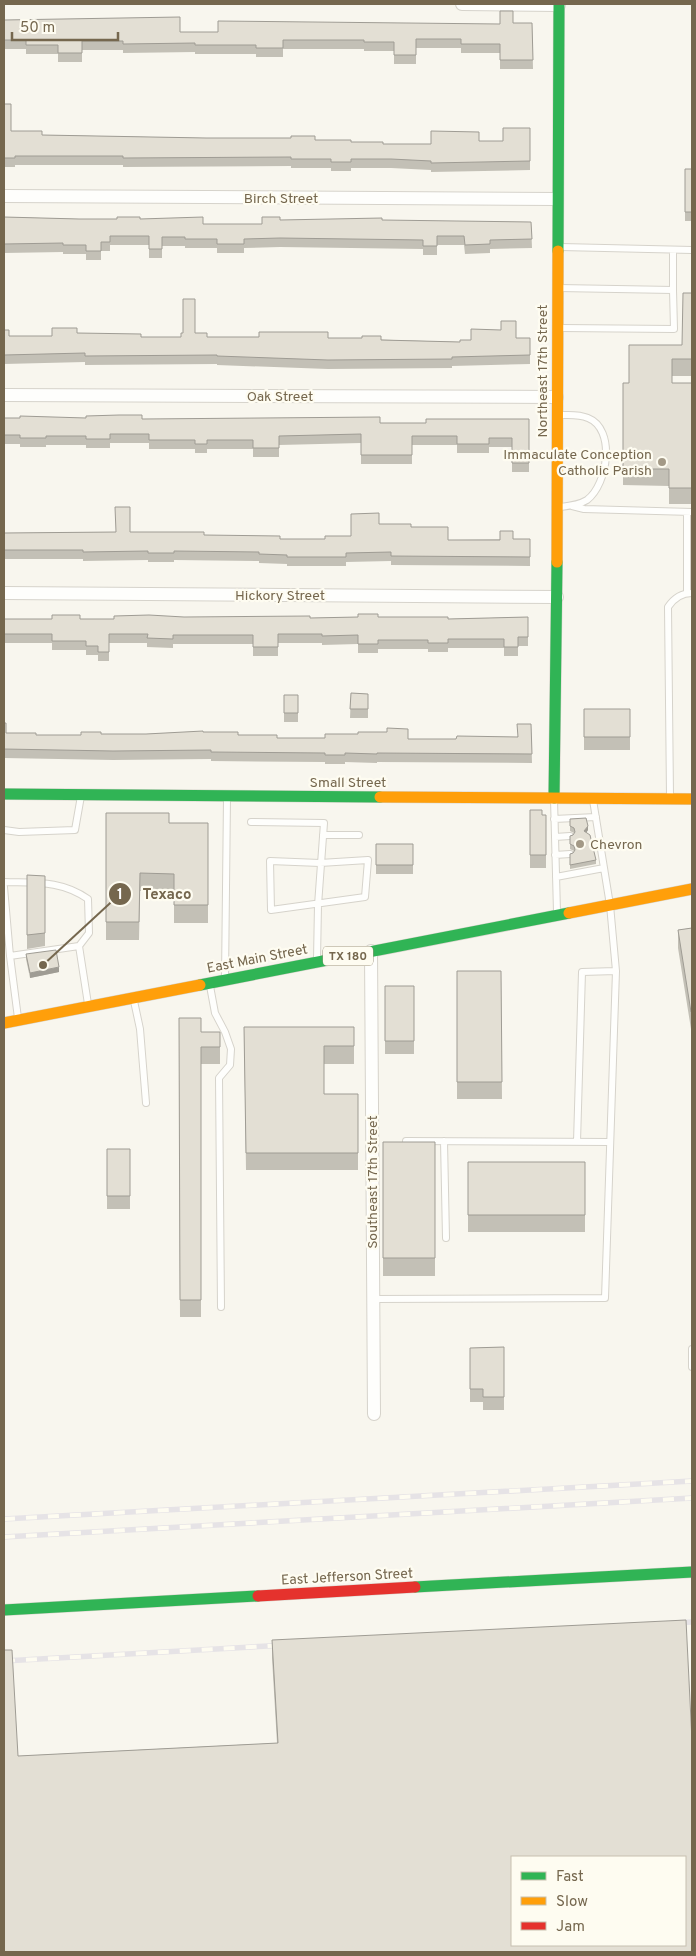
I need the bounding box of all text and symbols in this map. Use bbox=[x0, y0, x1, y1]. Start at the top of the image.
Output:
scale bar bbox=[12, 10, 119, 42]
text: 50 m bbox=[20, 19, 55, 38]
street label: Birch Street bbox=[244, 191, 318, 208]
street label: Northeast 17th Street bbox=[535, 304, 552, 438]
street label: Oak Street bbox=[247, 389, 313, 406]
place label: Immaculate Conception Catholic Parish bbox=[503, 447, 652, 480]
marker: Immaculate Conception Catholic Parish bbox=[656, 456, 668, 468]
street label: Hickory Street bbox=[235, 588, 325, 605]
street label: Small Street bbox=[310, 775, 386, 792]
place label: Chevron bbox=[590, 837, 642, 854]
marker: Chevron bbox=[574, 838, 586, 850]
callout: Texaco bbox=[107, 879, 202, 909]
text: 1 bbox=[117, 886, 123, 905]
text: Texaco bbox=[142, 886, 192, 905]
street label: East Main Street bbox=[206, 941, 309, 978]
road number: TX 180 bbox=[323, 946, 373, 966]
street label: Southeast 17th Street bbox=[365, 1115, 382, 1249]
street label: East Jefferson Street bbox=[281, 1566, 414, 1589]
legend bbox=[511, 1856, 686, 1946]
text: Fast bbox=[556, 1868, 584, 1887]
text: Slow bbox=[556, 1893, 588, 1912]
text: Jam bbox=[556, 1918, 585, 1937]

